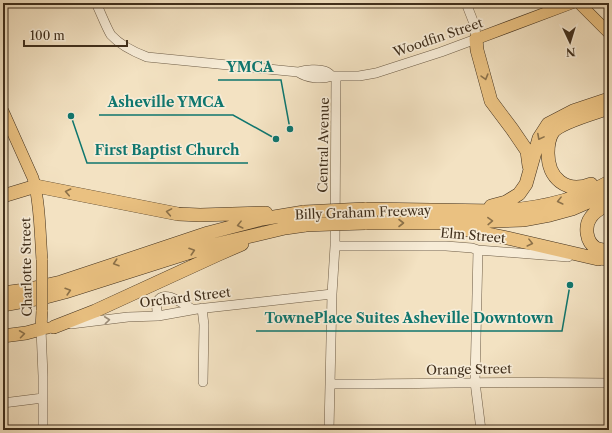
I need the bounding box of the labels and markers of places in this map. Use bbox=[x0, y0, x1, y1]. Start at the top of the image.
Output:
callout: YMCA bbox=[218, 54, 281, 80]
callout: Asheville YMCA bbox=[99, 89, 233, 115]
callout: First Baptist Church bbox=[87, 137, 248, 163]
callout: TownePlace Suites Asheville Downtown bbox=[256, 305, 562, 331]

